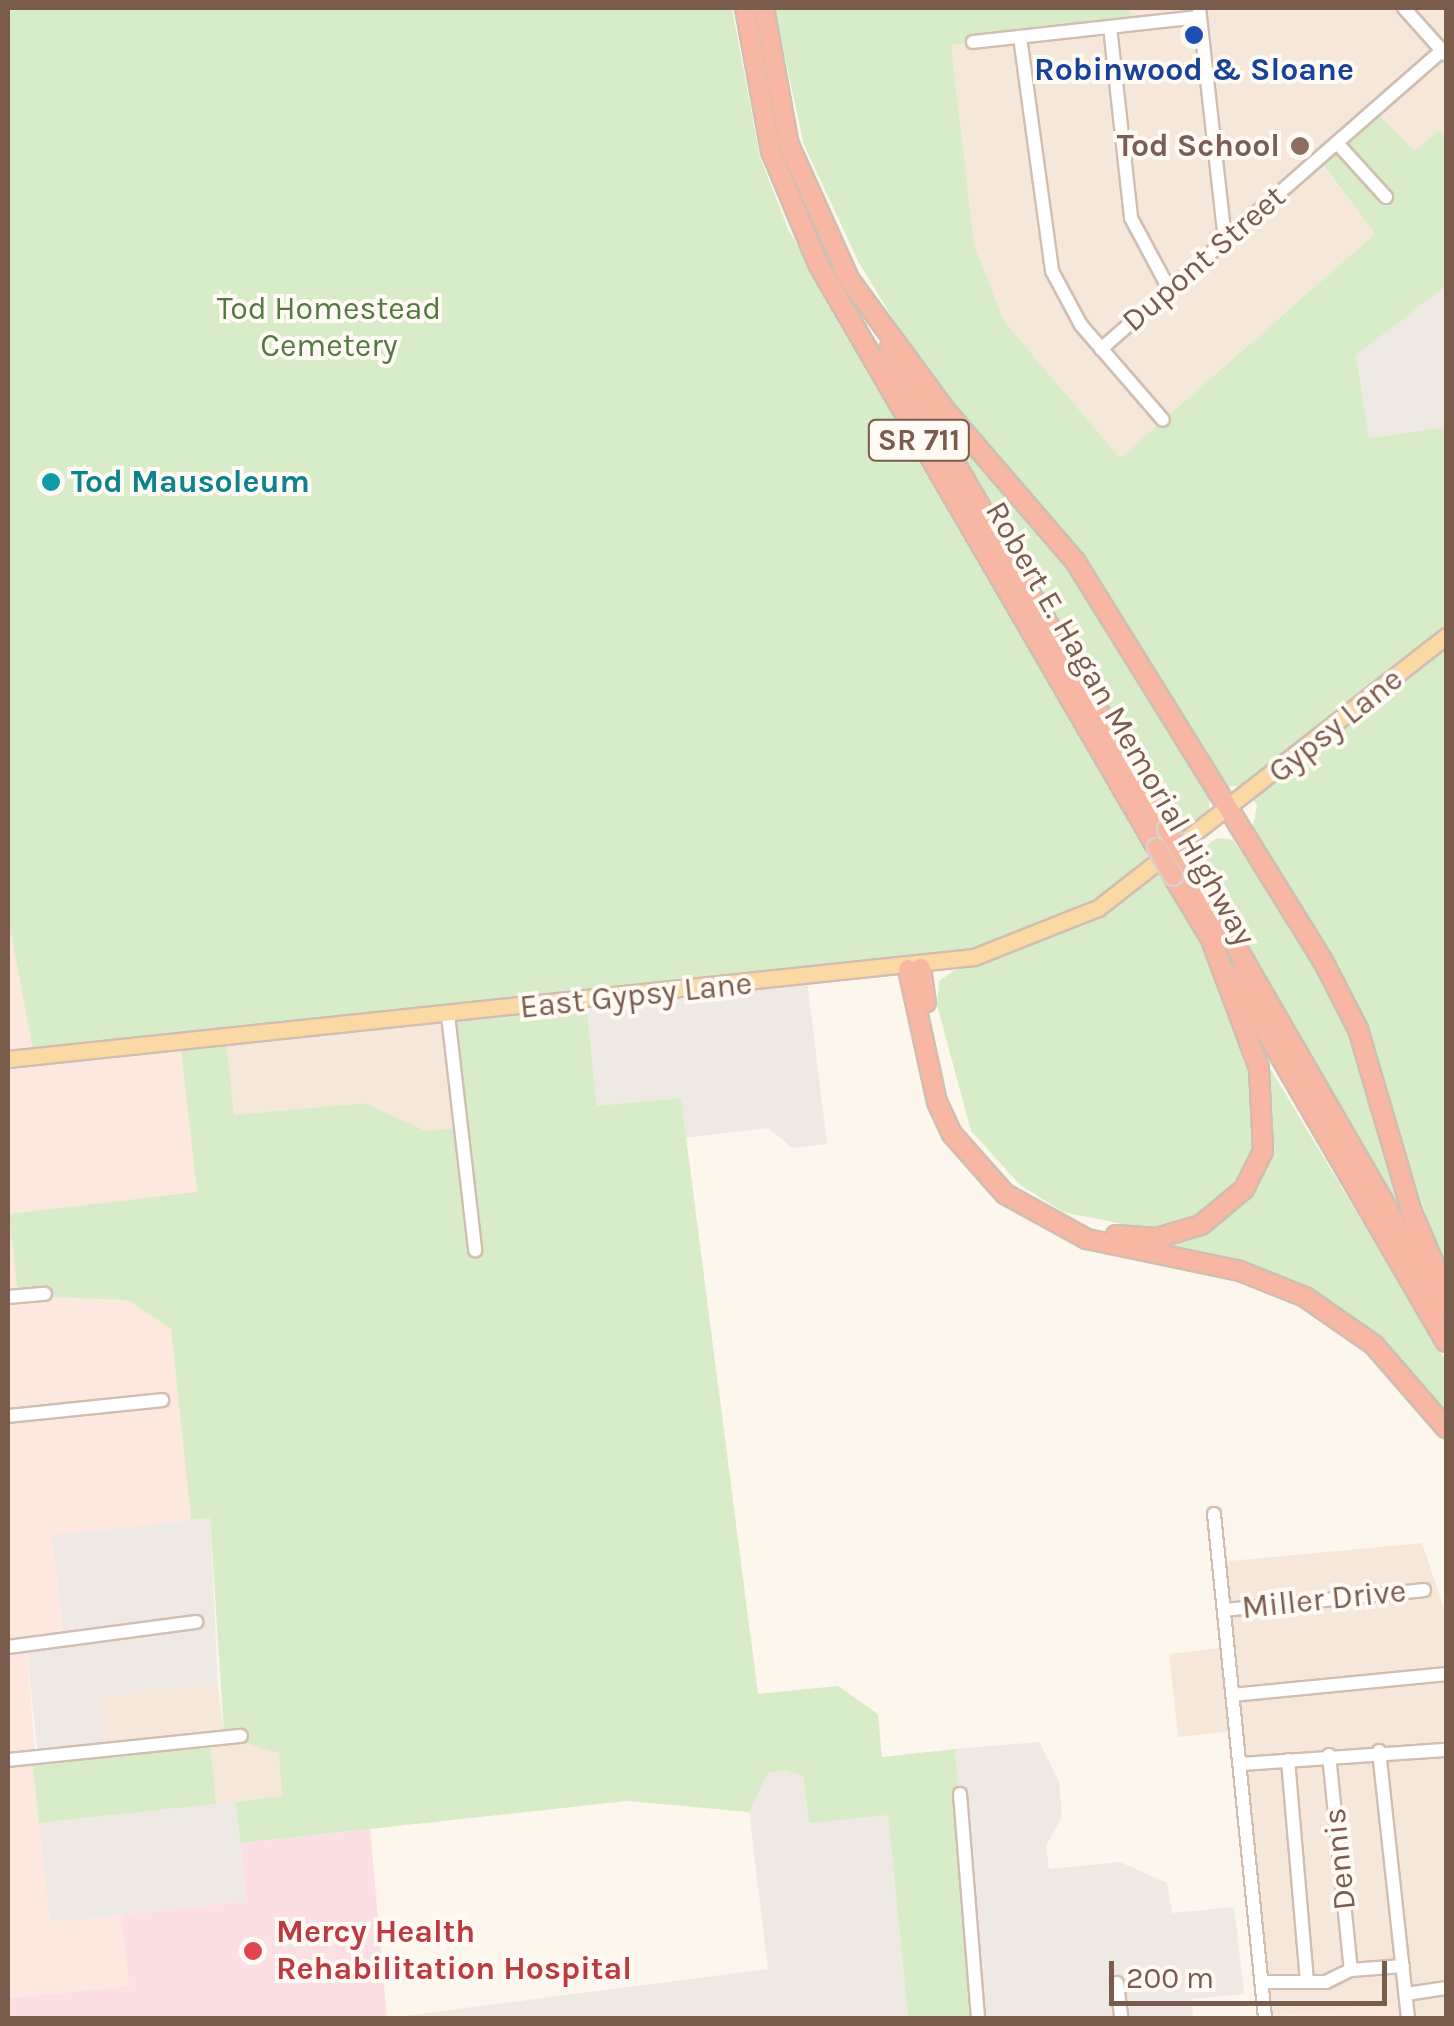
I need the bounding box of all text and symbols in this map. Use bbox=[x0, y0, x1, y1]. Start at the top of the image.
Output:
marker: Robinwood & Sloane bbox=[1183, 24, 1205, 46]
place label: Robinwood & Sloane bbox=[1034, 51, 1354, 89]
place label: Tod School bbox=[1117, 127, 1280, 165]
marker: Tod School bbox=[1289, 135, 1311, 157]
street label: Dupont Street bbox=[1115, 178, 1293, 340]
park label: Tod Homestead Cemetery bbox=[217, 291, 441, 366]
road number: SR 711 bbox=[866, 415, 972, 465]
place label: Tod Mausoleum bbox=[71, 463, 310, 501]
marker: Tod Mausoleum bbox=[40, 471, 62, 493]
street label: Robert E. Hagan Memorial Highway bbox=[977, 495, 1263, 953]
street label: Gypsy Lane bbox=[1261, 660, 1411, 792]
street label: East Gypsy Lane bbox=[518, 965, 754, 1027]
street label: Miller Drive bbox=[1240, 1572, 1408, 1628]
street label: Dennis bbox=[1316, 1806, 1364, 1912]
place label: Mercy Health Rehabilitation Hospital bbox=[276, 1914, 632, 1989]
marker: Mercy Health Rehabilitation Hospital bbox=[240, 1938, 266, 1964]
scale bar bbox=[1114, 1941, 1392, 2003]
text: 200 m bbox=[1126, 1960, 1214, 1996]

